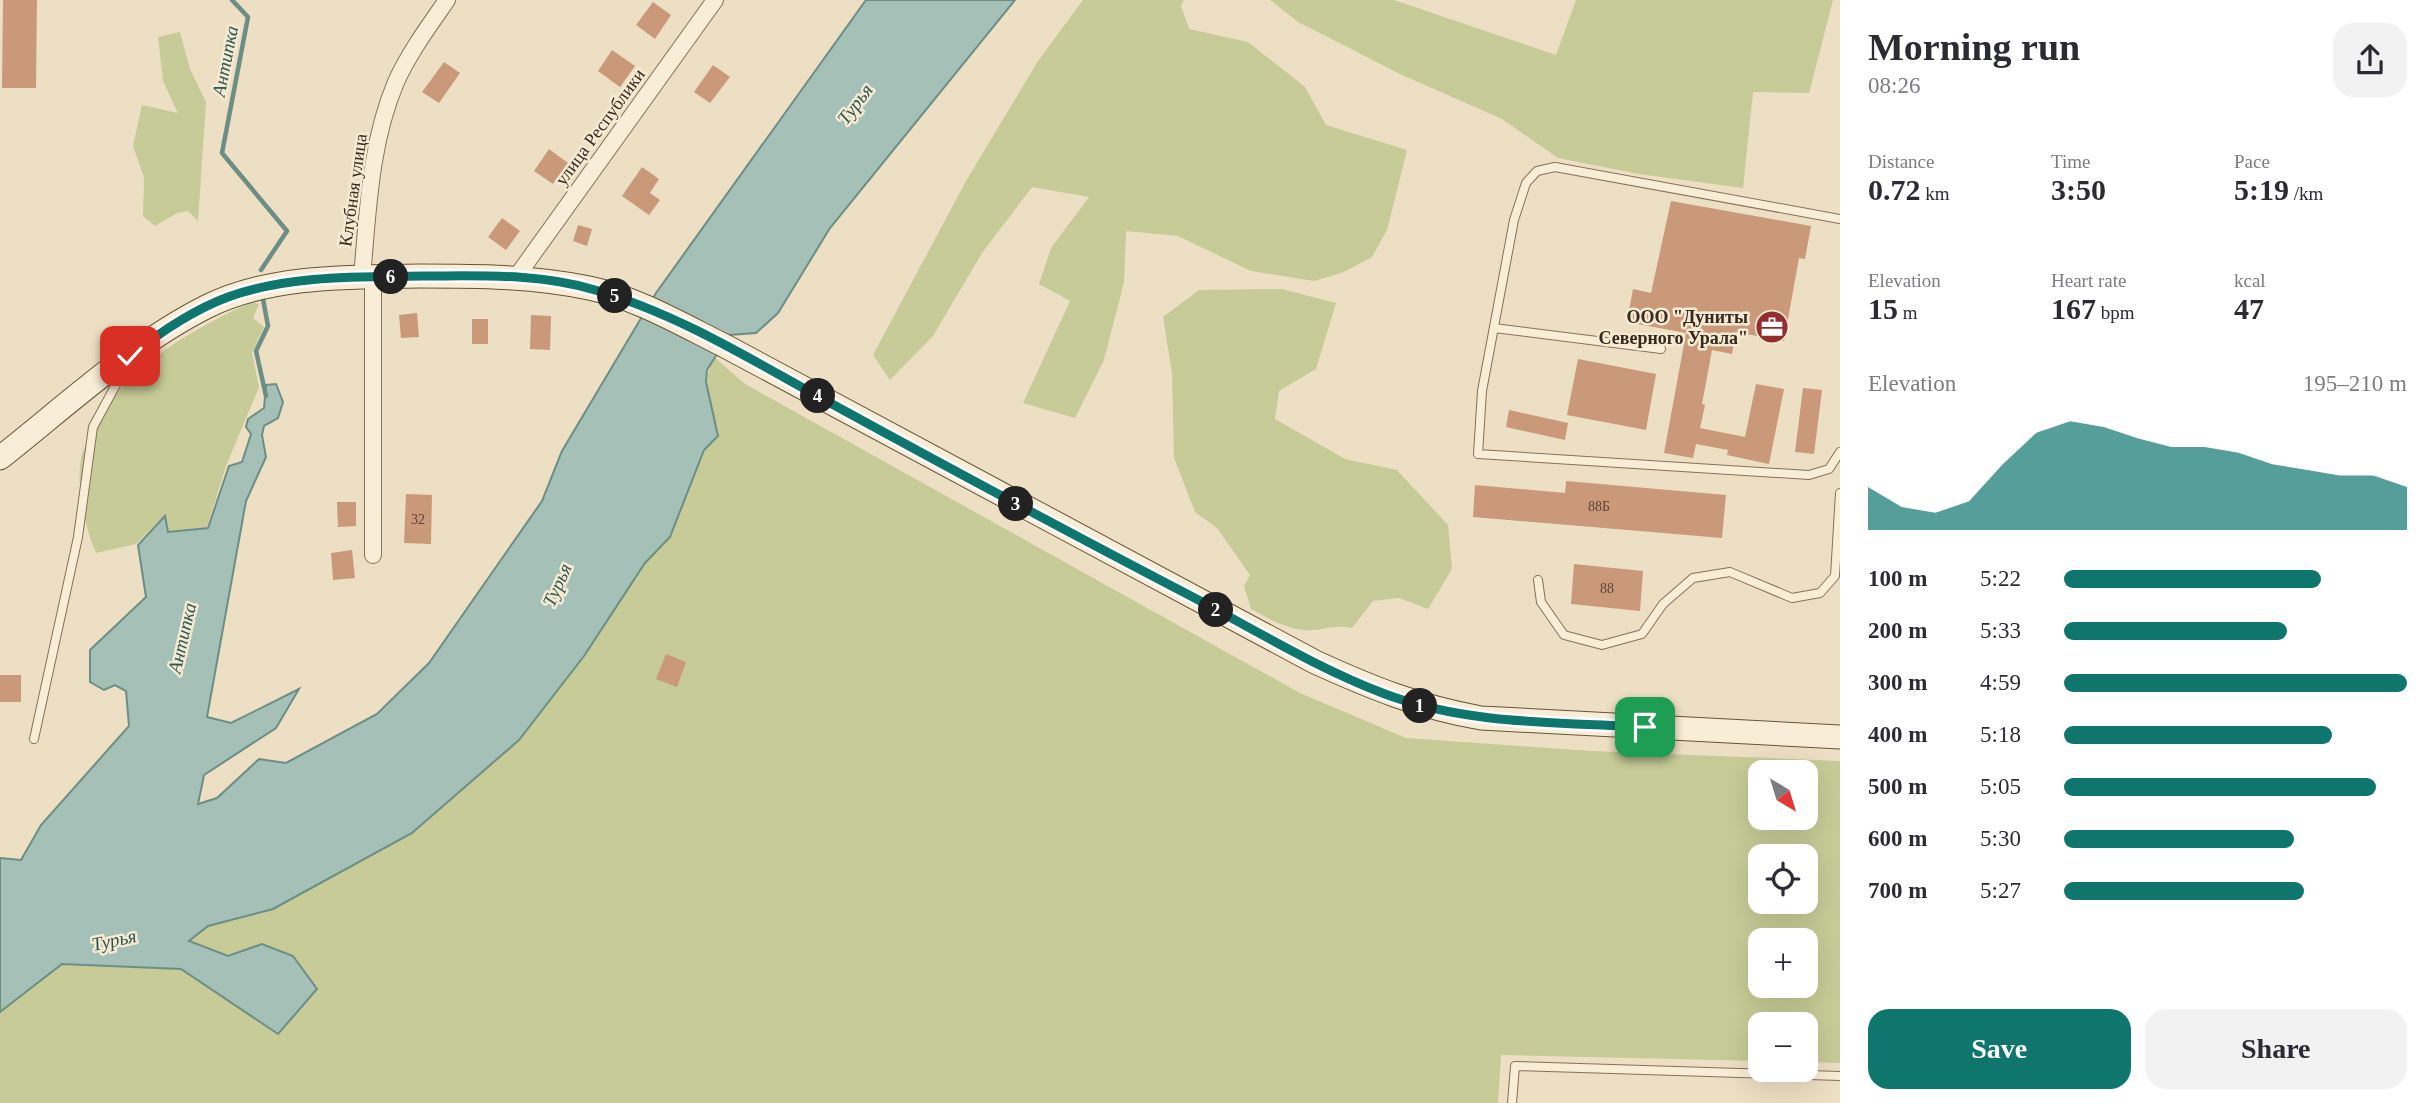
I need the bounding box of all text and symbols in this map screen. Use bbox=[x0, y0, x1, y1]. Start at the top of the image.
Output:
button: share bbox=[2333, 23, 2407, 97]
water label: Антипка bbox=[207, 24, 242, 100]
text: Morning run bbox=[1868, 26, 2080, 68]
street label: улица Республики bbox=[551, 65, 649, 189]
text: 08:26 bbox=[1868, 73, 1920, 98]
water label: Турья bbox=[833, 80, 877, 128]
street label: Клубная улица bbox=[335, 132, 371, 248]
text: Distance bbox=[1868, 151, 1934, 172]
text: Time bbox=[2051, 151, 2090, 172]
text: Pace bbox=[2234, 151, 2270, 172]
text: 0.72 bbox=[1868, 173, 1921, 206]
text: 3:50 bbox=[2051, 173, 2106, 206]
text: 5:19 bbox=[2234, 173, 2289, 206]
text: km bbox=[1921, 183, 1950, 204]
text: /km bbox=[2289, 183, 2323, 204]
pin: 6 bbox=[374, 260, 408, 294]
text: 6 bbox=[386, 266, 395, 287]
text: Elevation bbox=[1868, 270, 1941, 291]
text: Heart rate bbox=[2051, 270, 2126, 291]
text: kcal bbox=[2234, 270, 2266, 291]
pin: 5 bbox=[598, 278, 632, 314]
text: 5 bbox=[610, 285, 619, 306]
text: 15 bbox=[1868, 292, 1898, 325]
text: 167 bbox=[2051, 292, 2096, 325]
text: 47 bbox=[2234, 292, 2264, 325]
text: m bbox=[1898, 302, 1918, 323]
text: bpm bbox=[2096, 302, 2135, 323]
place label: ООО "Дуниты Северного Урала" bbox=[1598, 307, 1748, 348]
office icon: ООО "Дуниты Северного Урала" bbox=[1753, 308, 1791, 346]
pin bbox=[100, 326, 160, 386]
icon: check bbox=[111, 337, 149, 375]
text: Elevation bbox=[1868, 371, 1956, 396]
text: 195–210 m bbox=[2303, 371, 2407, 396]
pin: 4 bbox=[800, 378, 836, 414]
text: 4 bbox=[813, 385, 822, 406]
pin: 3 bbox=[998, 486, 1034, 522]
text: 3 bbox=[1011, 493, 1020, 514]
house number: 88Б bbox=[1588, 499, 1610, 514]
house number: 32 bbox=[411, 512, 425, 527]
water label: Турья bbox=[538, 560, 576, 610]
text: 100 m bbox=[1868, 566, 1927, 591]
text: 5:22 bbox=[1980, 566, 2021, 591]
house number: 88 bbox=[1600, 581, 1614, 596]
pin: 2 bbox=[1198, 592, 1234, 628]
text: 2 bbox=[1211, 599, 1220, 620]
water label: Антипка bbox=[163, 601, 200, 677]
text: 200 m bbox=[1868, 618, 1927, 643]
text: 5:33 bbox=[1980, 618, 2021, 643]
text: 300 m bbox=[1868, 670, 1927, 695]
text: 4:59 bbox=[1980, 670, 2021, 695]
pin: 1 bbox=[1402, 688, 1438, 724]
text: 1 bbox=[1415, 695, 1424, 716]
pin bbox=[1615, 697, 1675, 757]
icon: arrive bbox=[1626, 708, 1664, 746]
text: 400 m bbox=[1868, 722, 1927, 747]
text: 5:18 bbox=[1980, 722, 2021, 747]
north arrow bbox=[1748, 760, 1818, 830]
map controls bbox=[1748, 760, 1818, 1082]
text: 500 m bbox=[1868, 774, 1927, 799]
text: 5:05 bbox=[1980, 774, 2021, 799]
text: 600 m bbox=[1868, 826, 1927, 851]
text: 5:30 bbox=[1980, 826, 2021, 851]
button: locate bbox=[1748, 844, 1818, 914]
text: 700 m bbox=[1868, 878, 1927, 903]
text: 5:27 bbox=[1980, 878, 2021, 903]
water label: Турья bbox=[90, 925, 138, 955]
button: + bbox=[1748, 928, 1818, 998]
button: Save bbox=[1868, 1009, 2131, 1089]
button: Share bbox=[2145, 1009, 2407, 1089]
button: − bbox=[1748, 1012, 1818, 1082]

